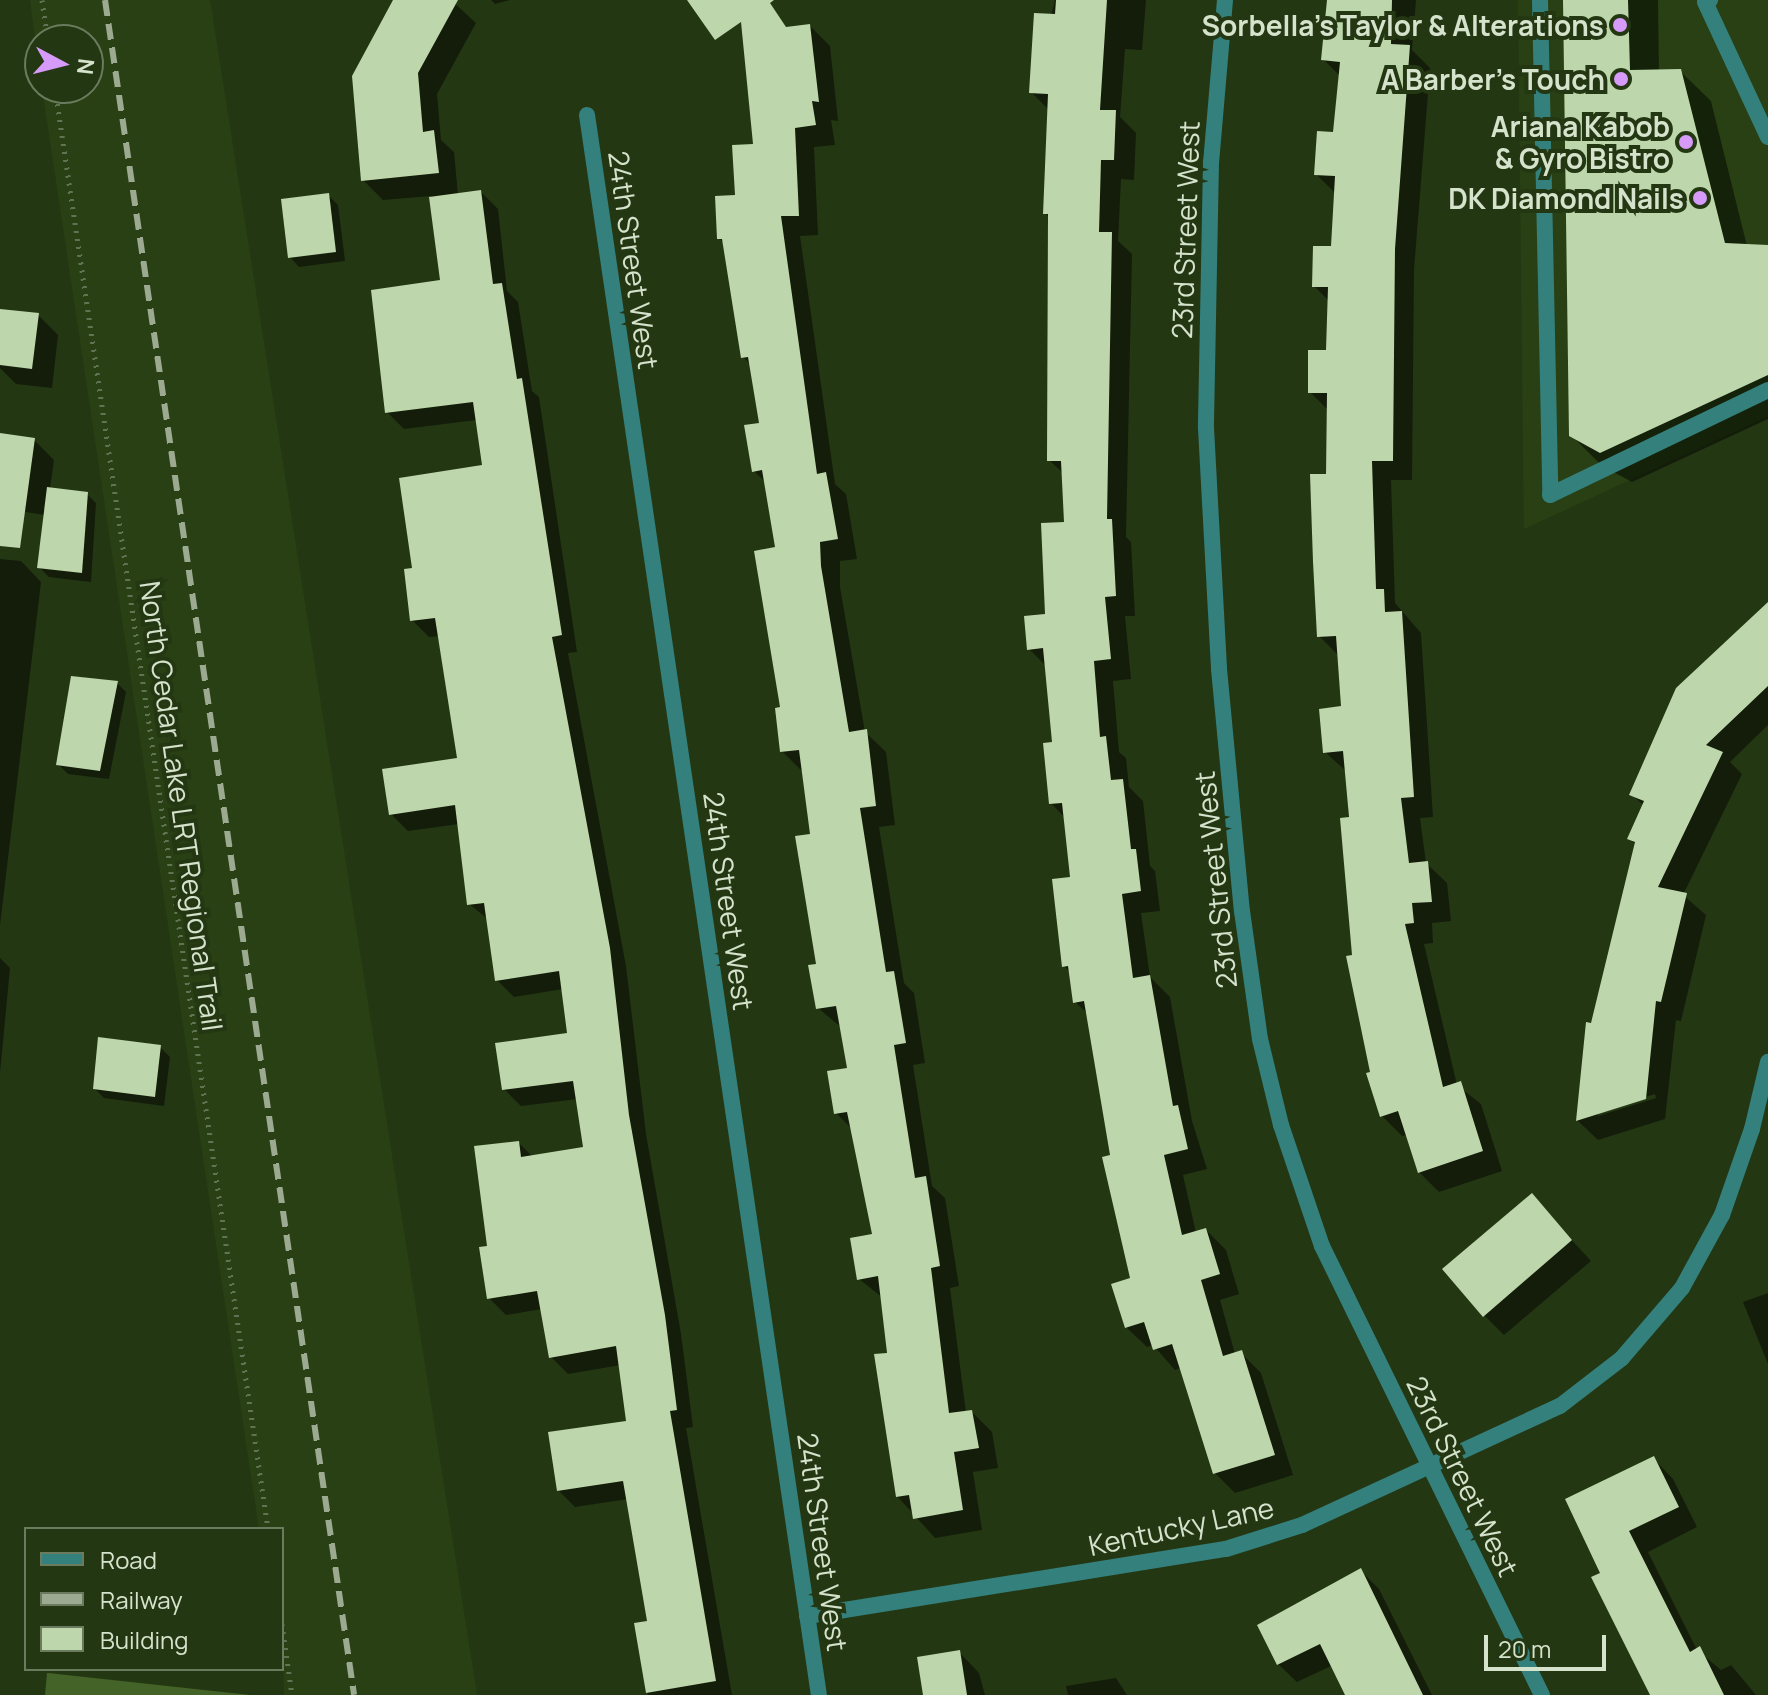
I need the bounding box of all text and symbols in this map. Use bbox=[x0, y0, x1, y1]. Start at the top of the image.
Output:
place label: Sorbella's Taylor & Alterations bbox=[1202, 8, 1604, 42]
marker: Sorbella's Taylor & Alterations bbox=[1611, 16, 1629, 34]
north arrow bbox=[24, 24, 104, 104]
text: N bbox=[70, 57, 102, 76]
place label: A Barber's Touch bbox=[1381, 62, 1605, 96]
marker: A Barber's Touch bbox=[1612, 70, 1630, 88]
place label: Ariana Kabob & Gyro Bistro bbox=[1491, 109, 1670, 175]
street label: 23rd Street West bbox=[1164, 120, 1206, 340]
marker: Ariana Kabob & Gyro Bistro bbox=[1677, 133, 1695, 151]
street label: 24th Street West bbox=[602, 149, 666, 371]
place label: DK Diamond Nails bbox=[1448, 181, 1684, 215]
marker: DK Diamond Nails bbox=[1691, 189, 1709, 207]
street label: North Cedar Lake LRT Regional Trail bbox=[134, 579, 230, 1033]
street label: 23rd Street West bbox=[1187, 770, 1243, 990]
street label: 24th Street West bbox=[697, 790, 761, 1012]
street label: 23rd Street West bbox=[1400, 1371, 1526, 1581]
street label: 24th Street West bbox=[791, 1431, 855, 1653]
street label: Kentucky Lane bbox=[1085, 1490, 1277, 1562]
legend bbox=[24, 1527, 284, 1671]
text: Road bbox=[100, 1543, 157, 1576]
text: Railway bbox=[100, 1583, 183, 1616]
scale bar bbox=[1488, 1619, 1610, 1669]
text: Building bbox=[100, 1623, 188, 1656]
text: 20 m bbox=[1498, 1632, 1551, 1665]

